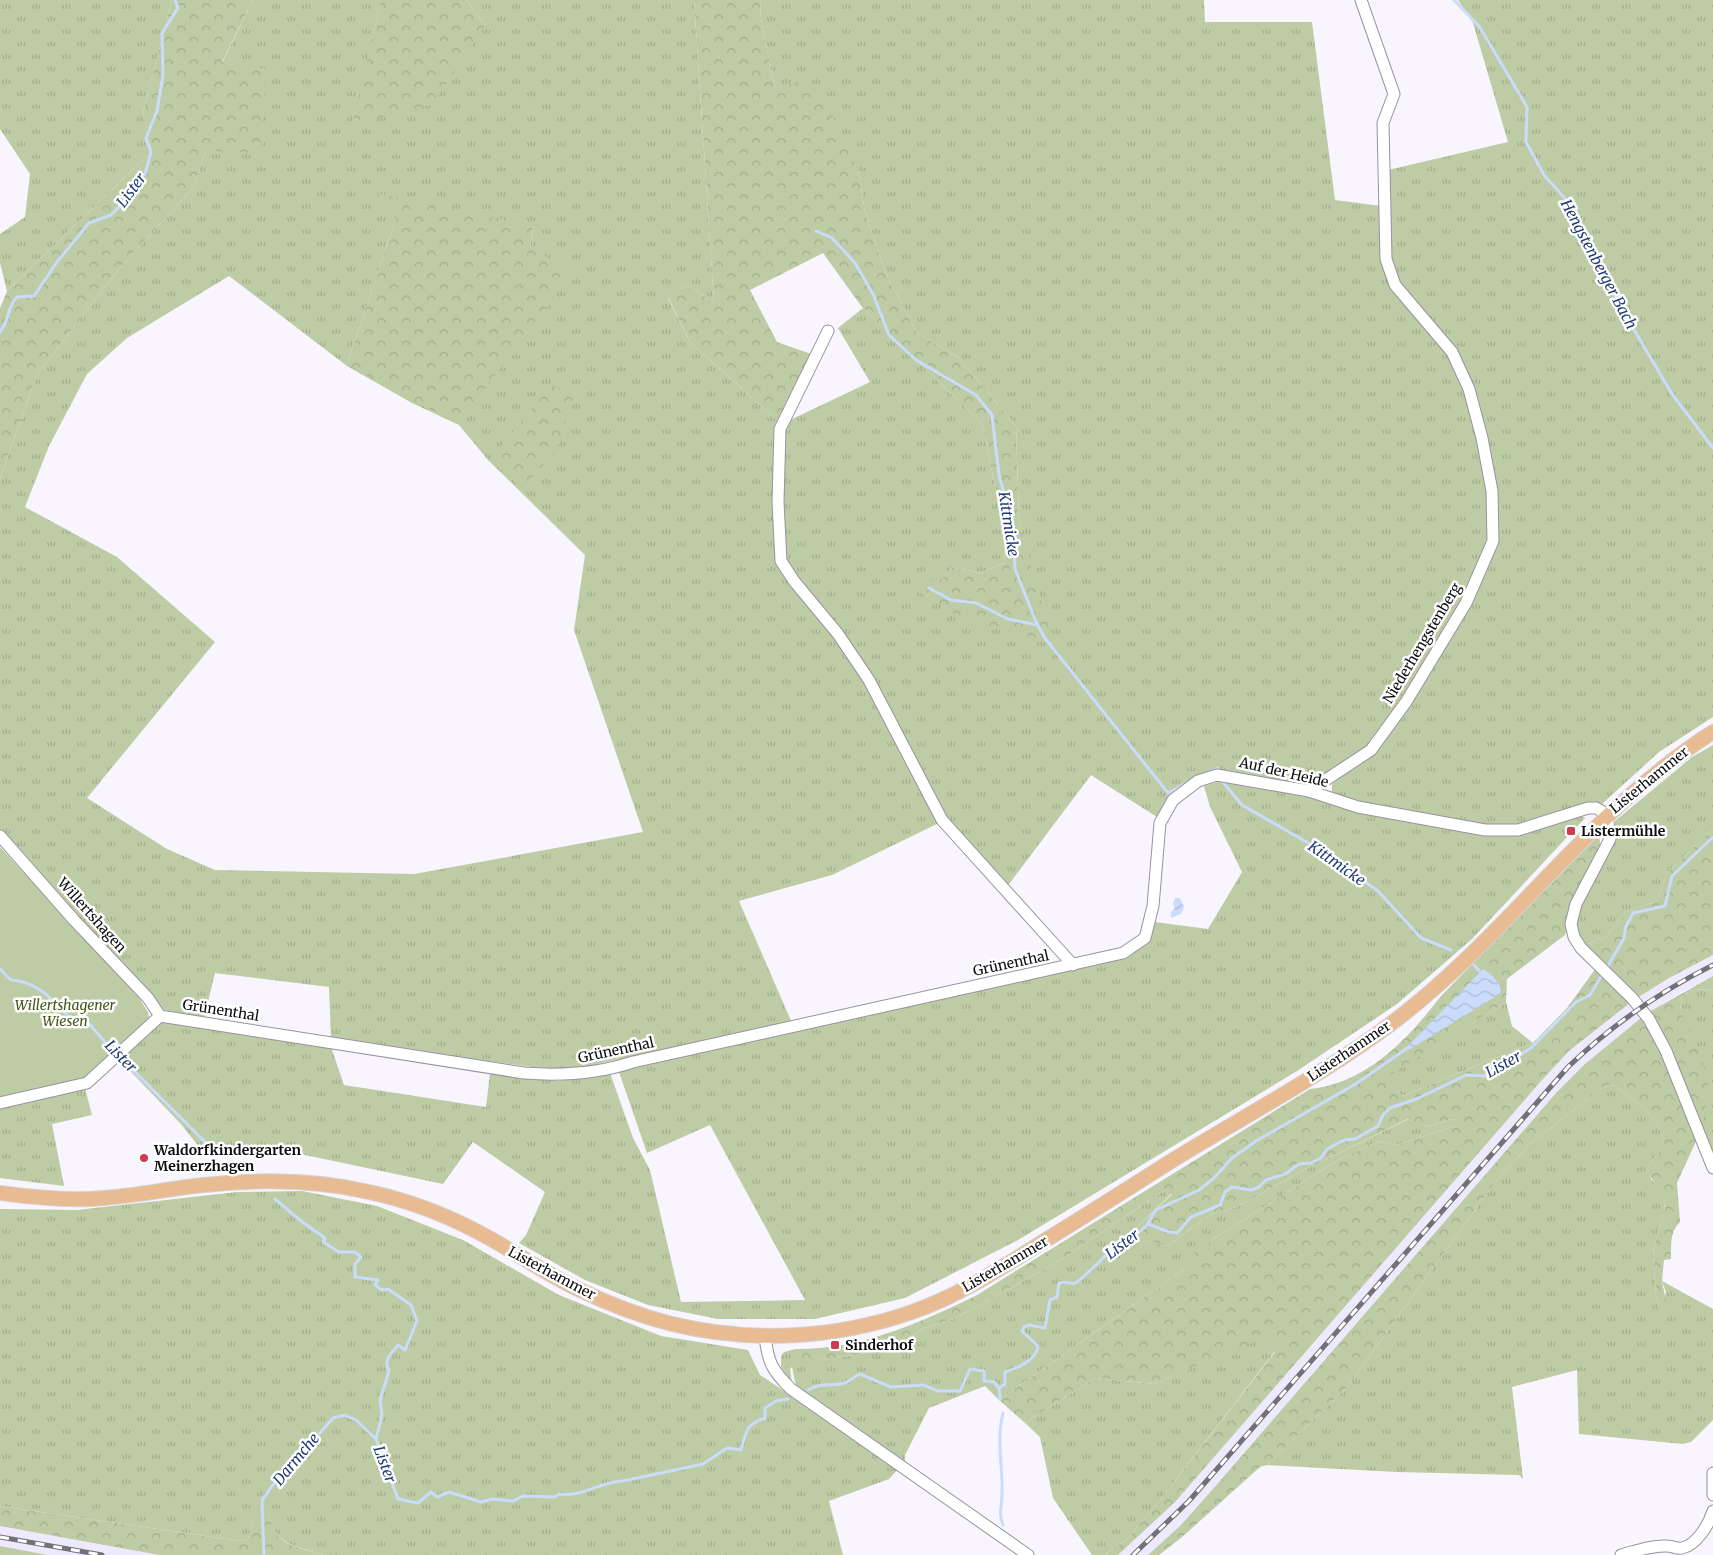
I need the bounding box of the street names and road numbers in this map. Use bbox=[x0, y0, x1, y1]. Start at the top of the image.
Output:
street label: Niederhengstenberg bbox=[1379, 579, 1465, 707]
street label: Listerhammer bbox=[1606, 743, 1692, 817]
street label: Auf der Heide bbox=[1237, 753, 1330, 791]
street label: Willertshagen bbox=[53, 873, 130, 956]
street label: Grünenthal bbox=[971, 946, 1051, 980]
street label: Grünenthal bbox=[181, 995, 261, 1025]
street label: Listerhammer bbox=[1304, 1017, 1394, 1085]
street label: Grünenthal bbox=[576, 1033, 656, 1067]
street label: Listerhammer bbox=[959, 1232, 1051, 1296]
street label: Listerhammer bbox=[505, 1242, 599, 1304]

